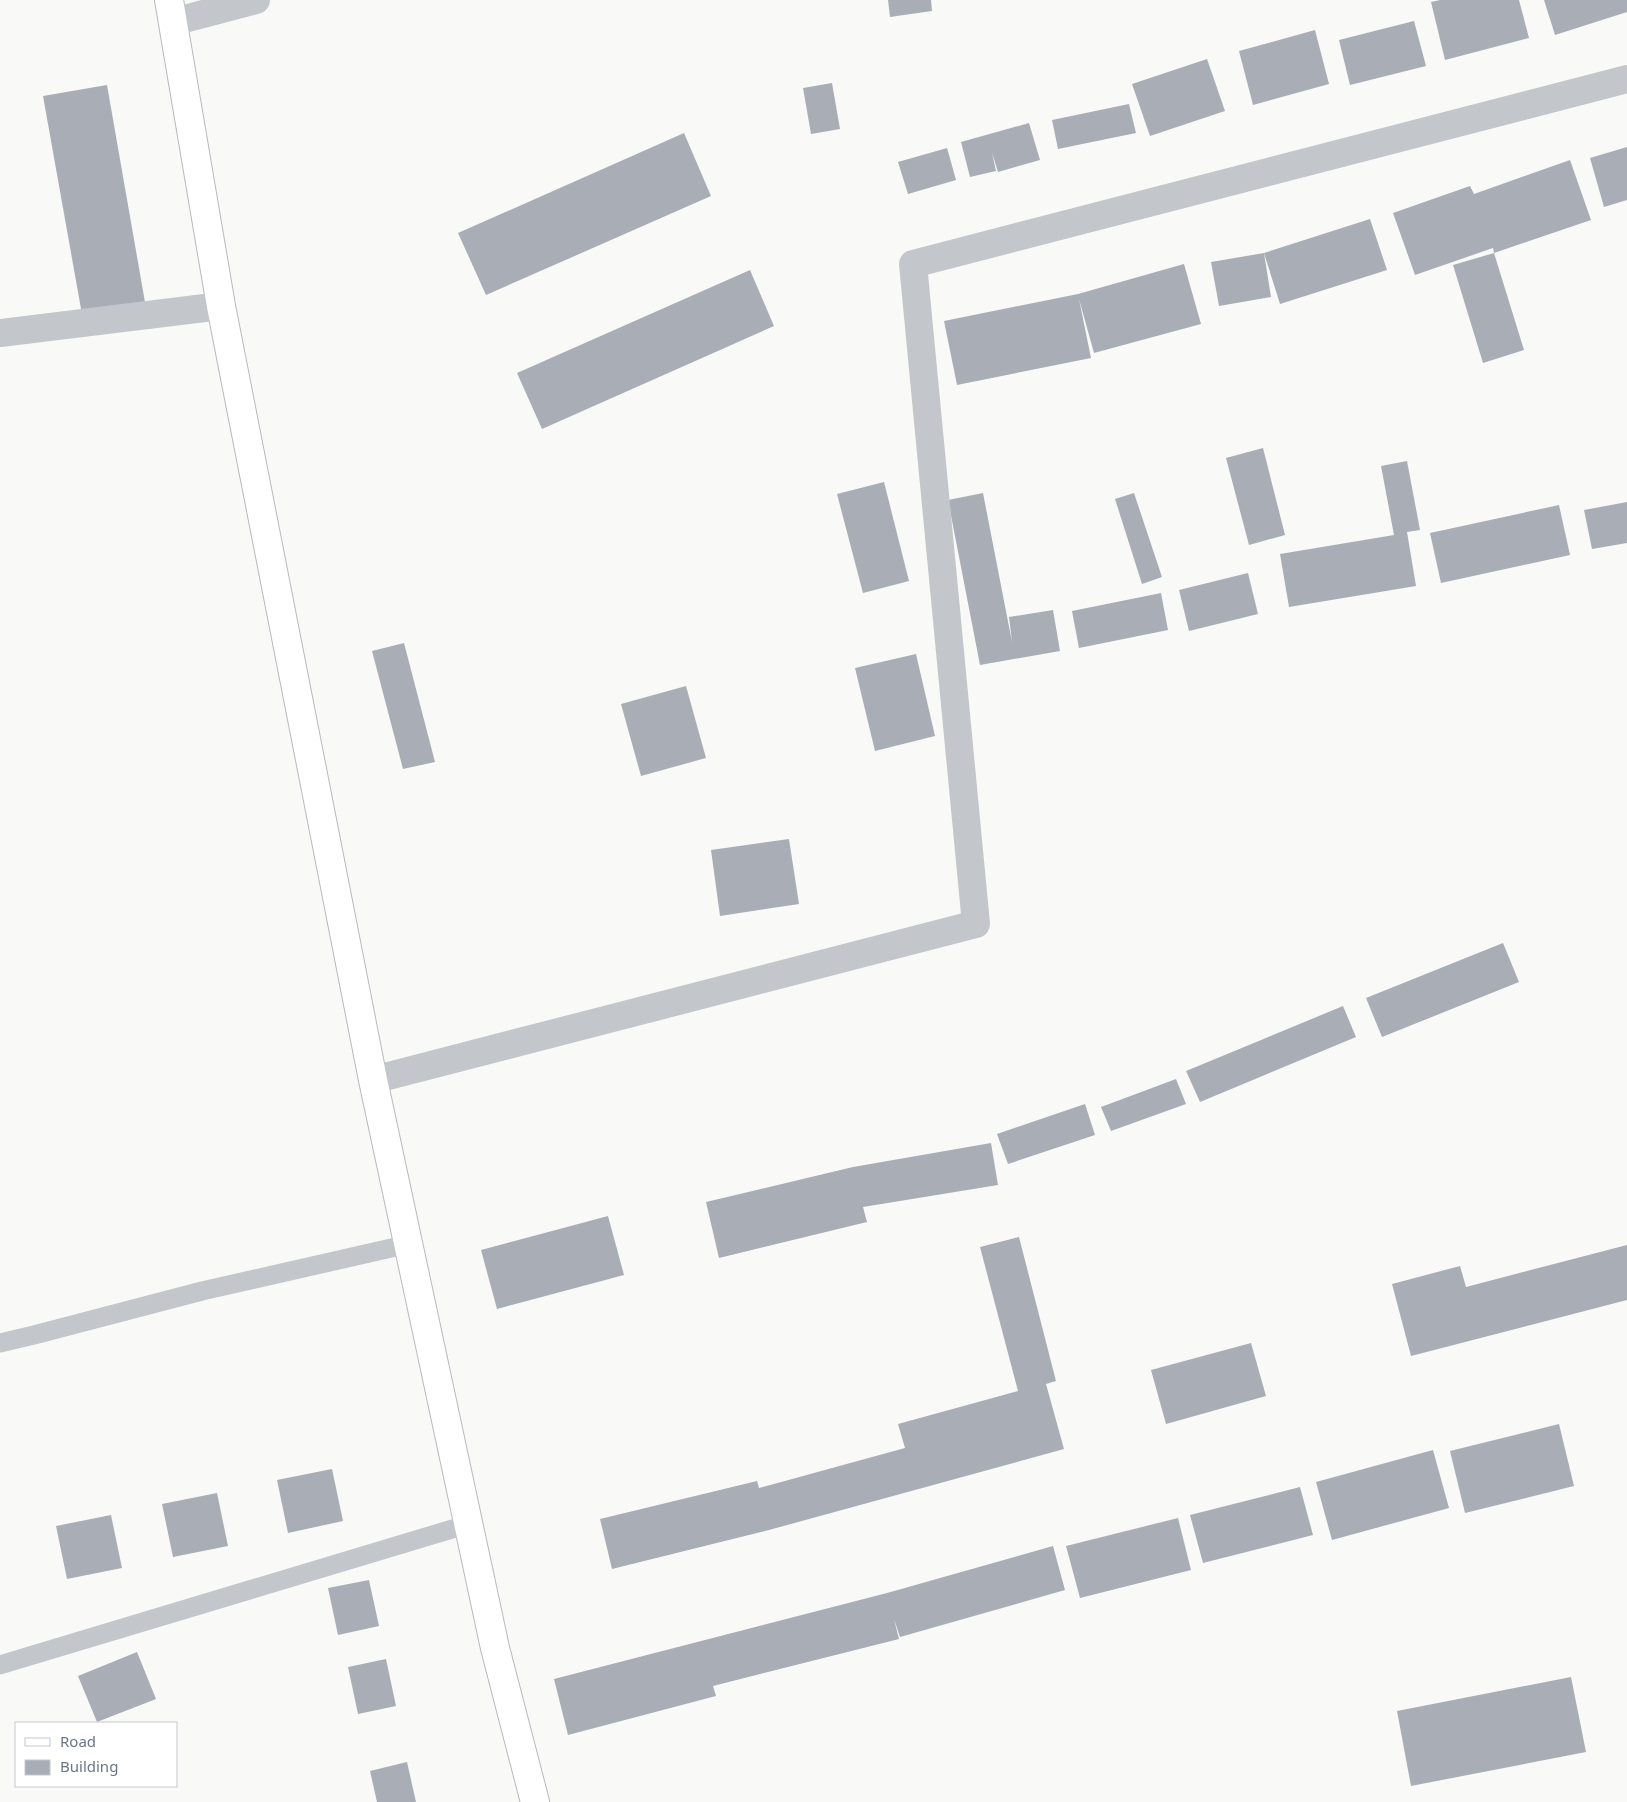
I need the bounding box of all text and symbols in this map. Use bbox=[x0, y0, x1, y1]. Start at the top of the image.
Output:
legend bbox=[15, 1722, 178, 1787]
text: Road bbox=[60, 1731, 96, 1751]
text: Building bbox=[60, 1756, 118, 1776]

